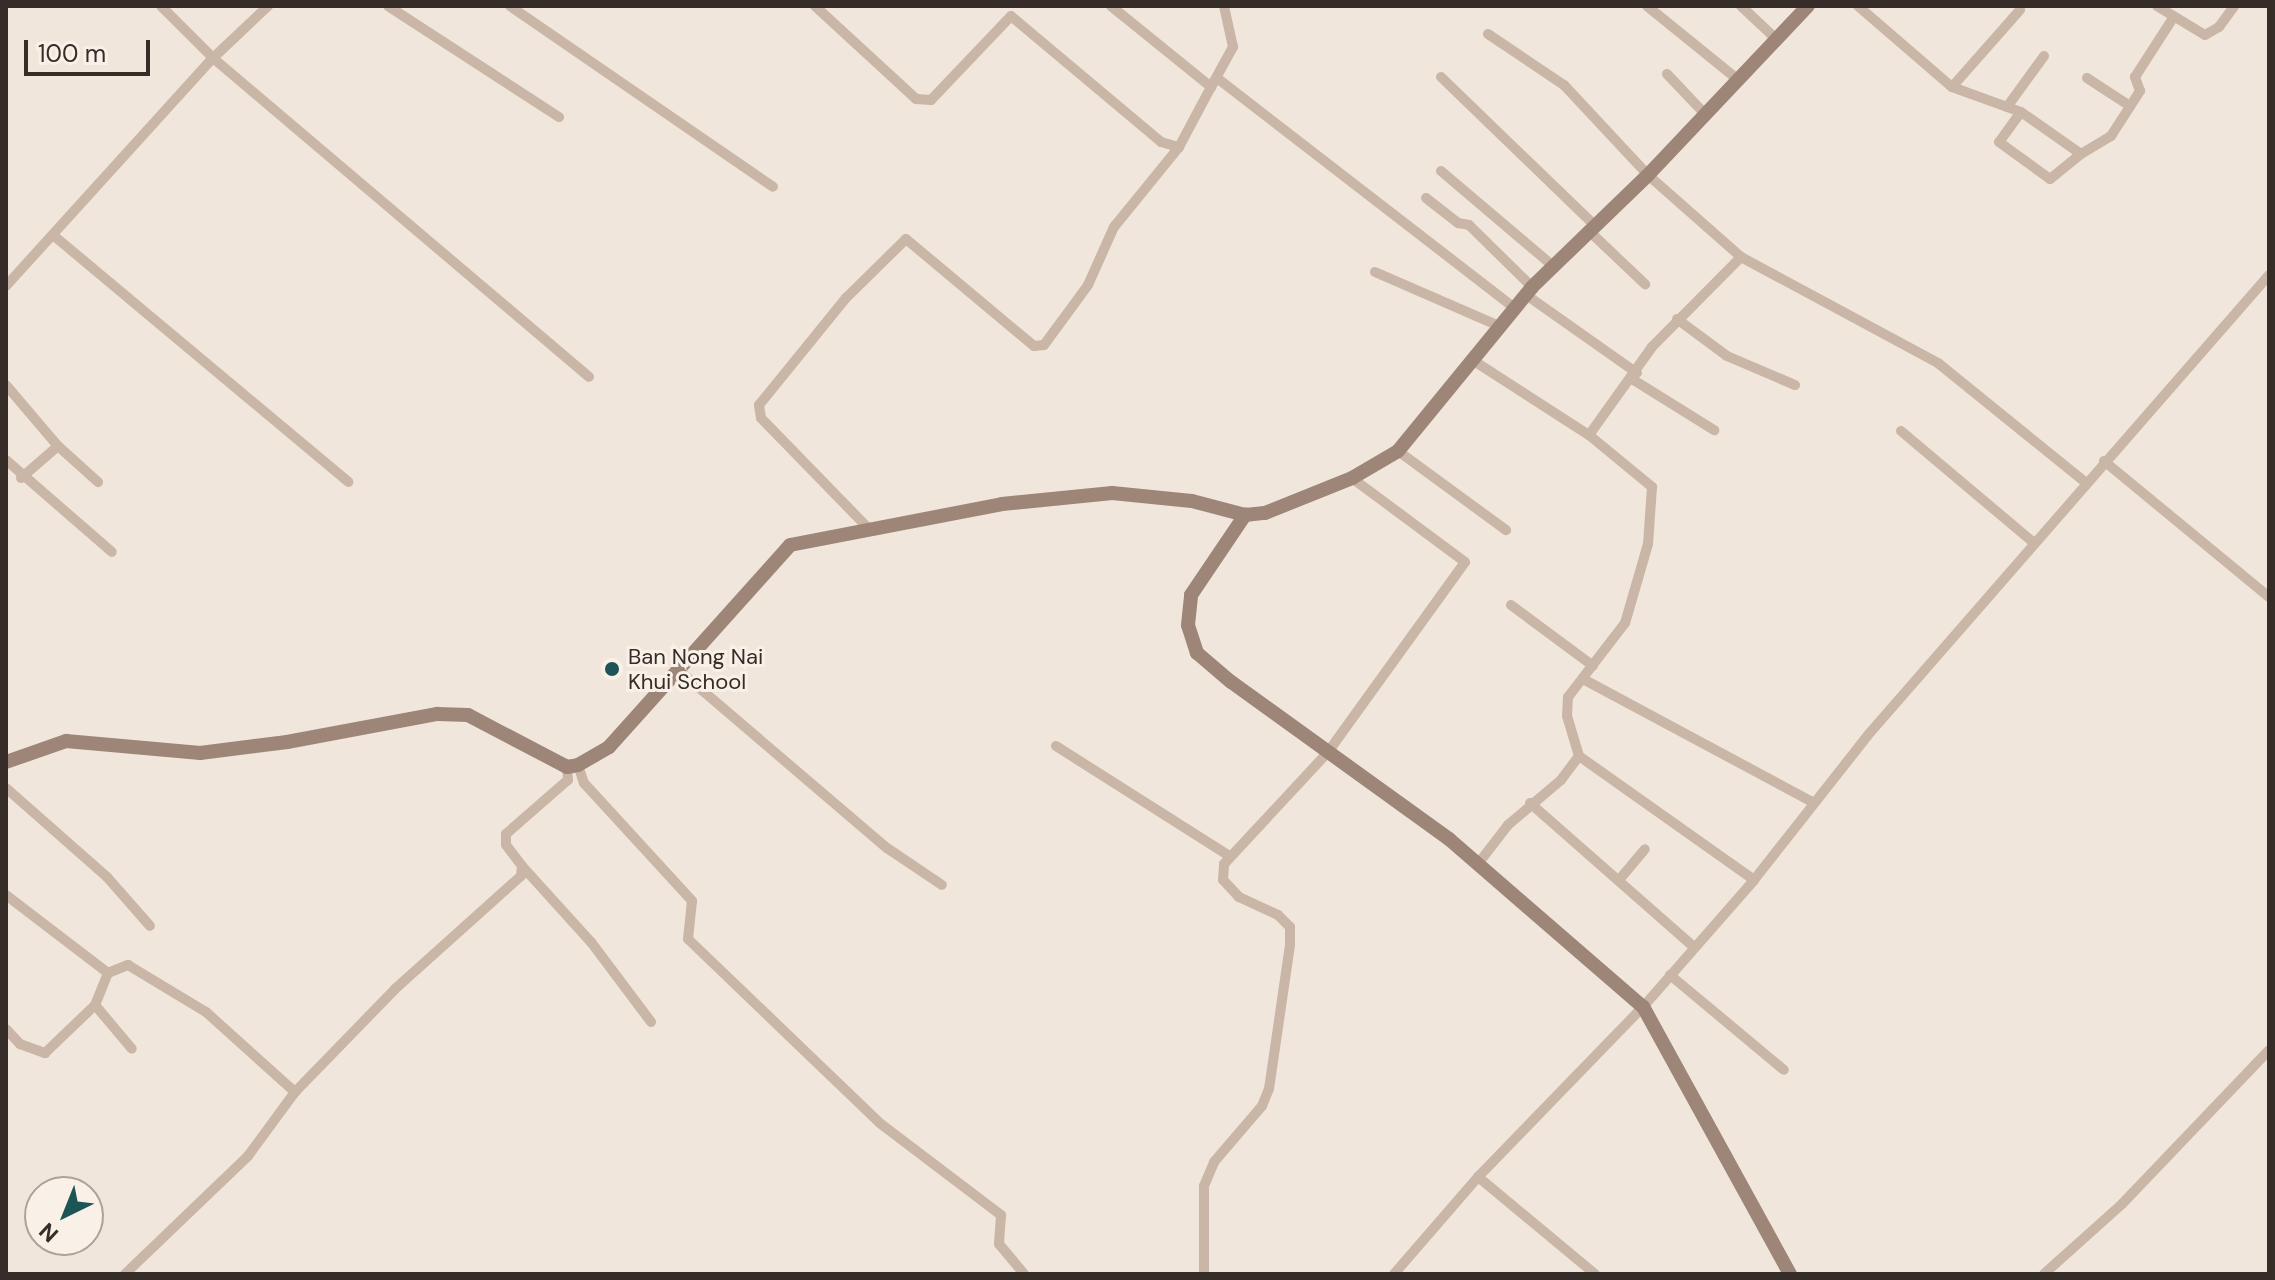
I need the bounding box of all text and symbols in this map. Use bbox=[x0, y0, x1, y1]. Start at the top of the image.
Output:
scale bar bbox=[28, 24, 154, 74]
text: 100 m bbox=[38, 38, 106, 69]
place label: Ban Nong Nai Khui School bbox=[628, 643, 763, 694]
marker: Ban Nong Nai Khui School bbox=[603, 660, 621, 678]
north arrow bbox=[24, 1176, 104, 1256]
text: N bbox=[33, 1216, 64, 1249]

